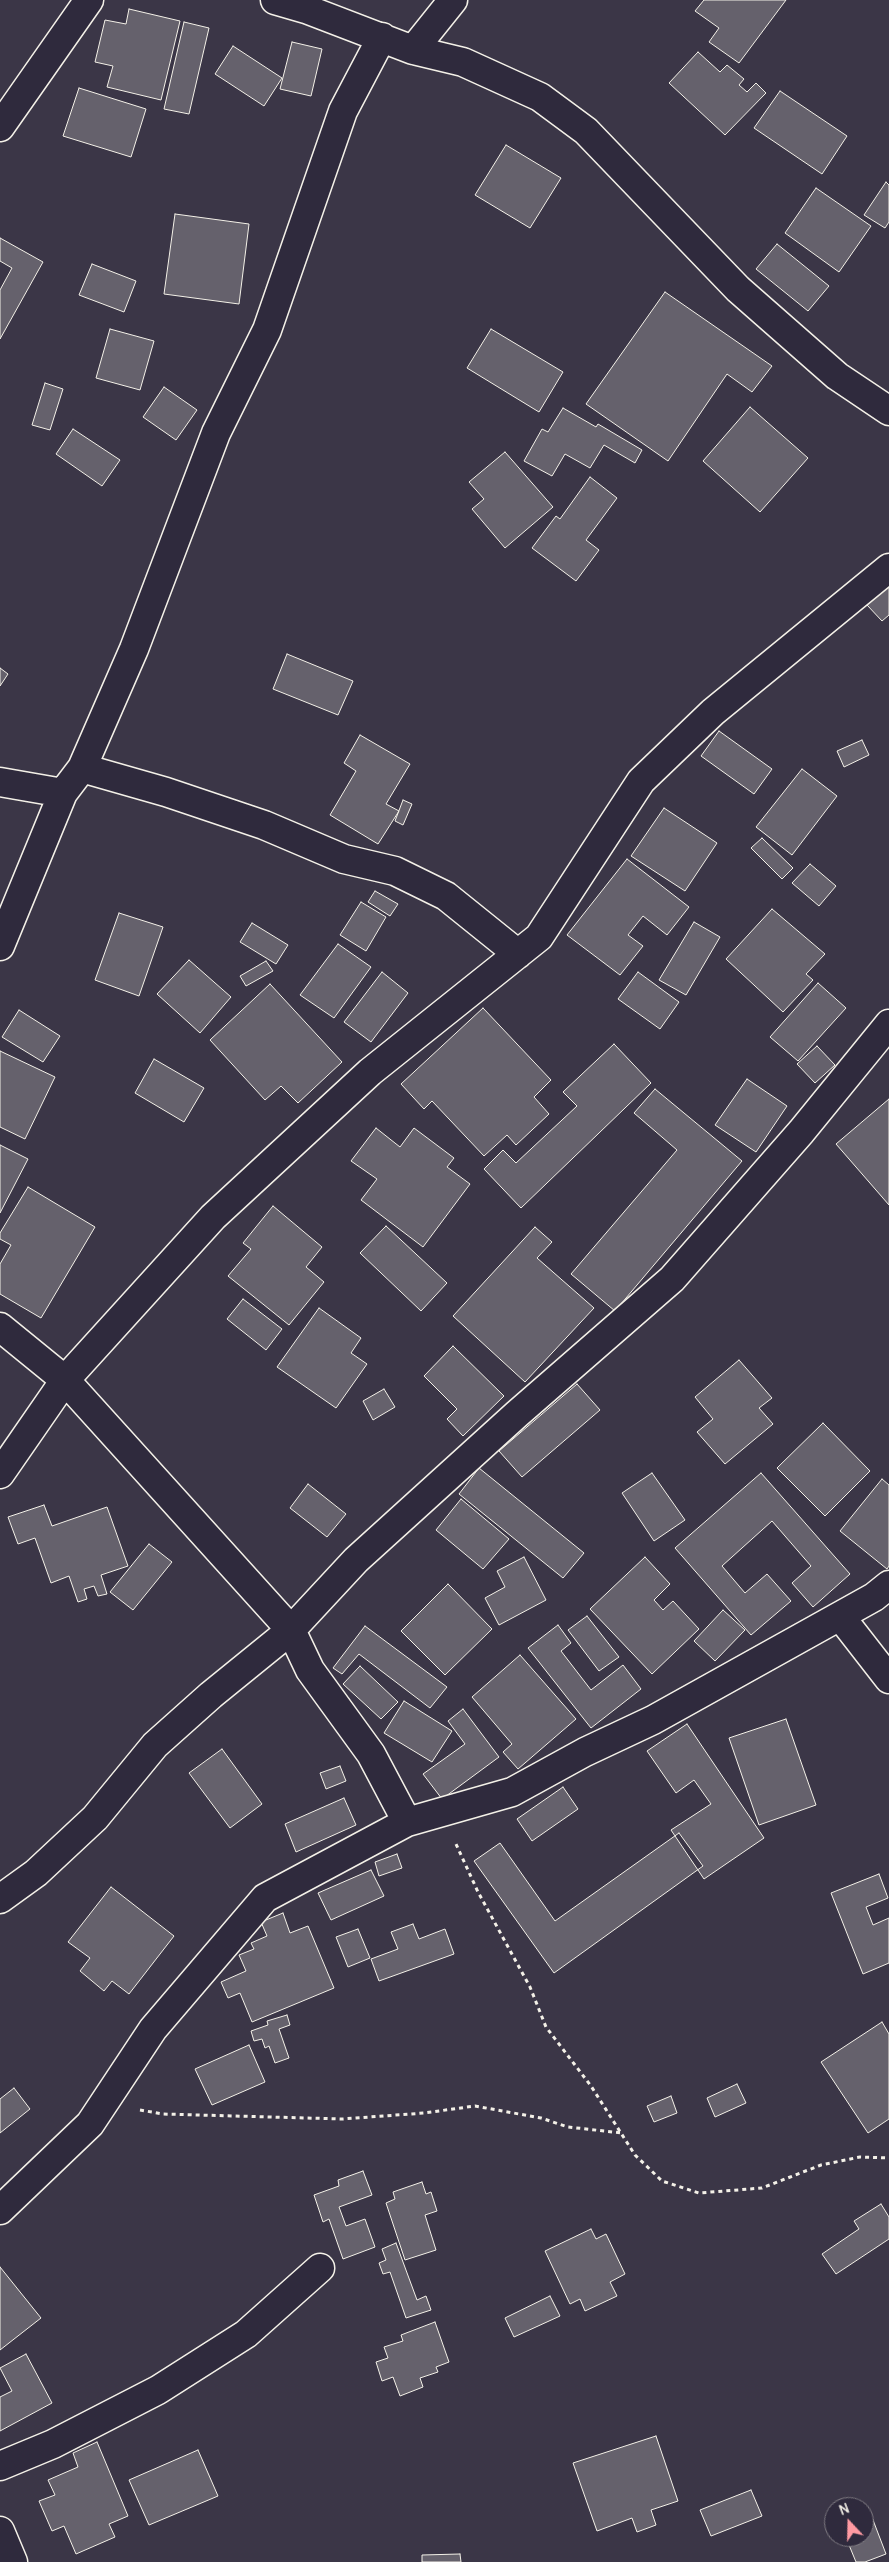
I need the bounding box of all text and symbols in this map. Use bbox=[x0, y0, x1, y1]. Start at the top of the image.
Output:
north arrow bbox=[824, 2497, 874, 2547]
text: N bbox=[836, 2499, 852, 2519]

